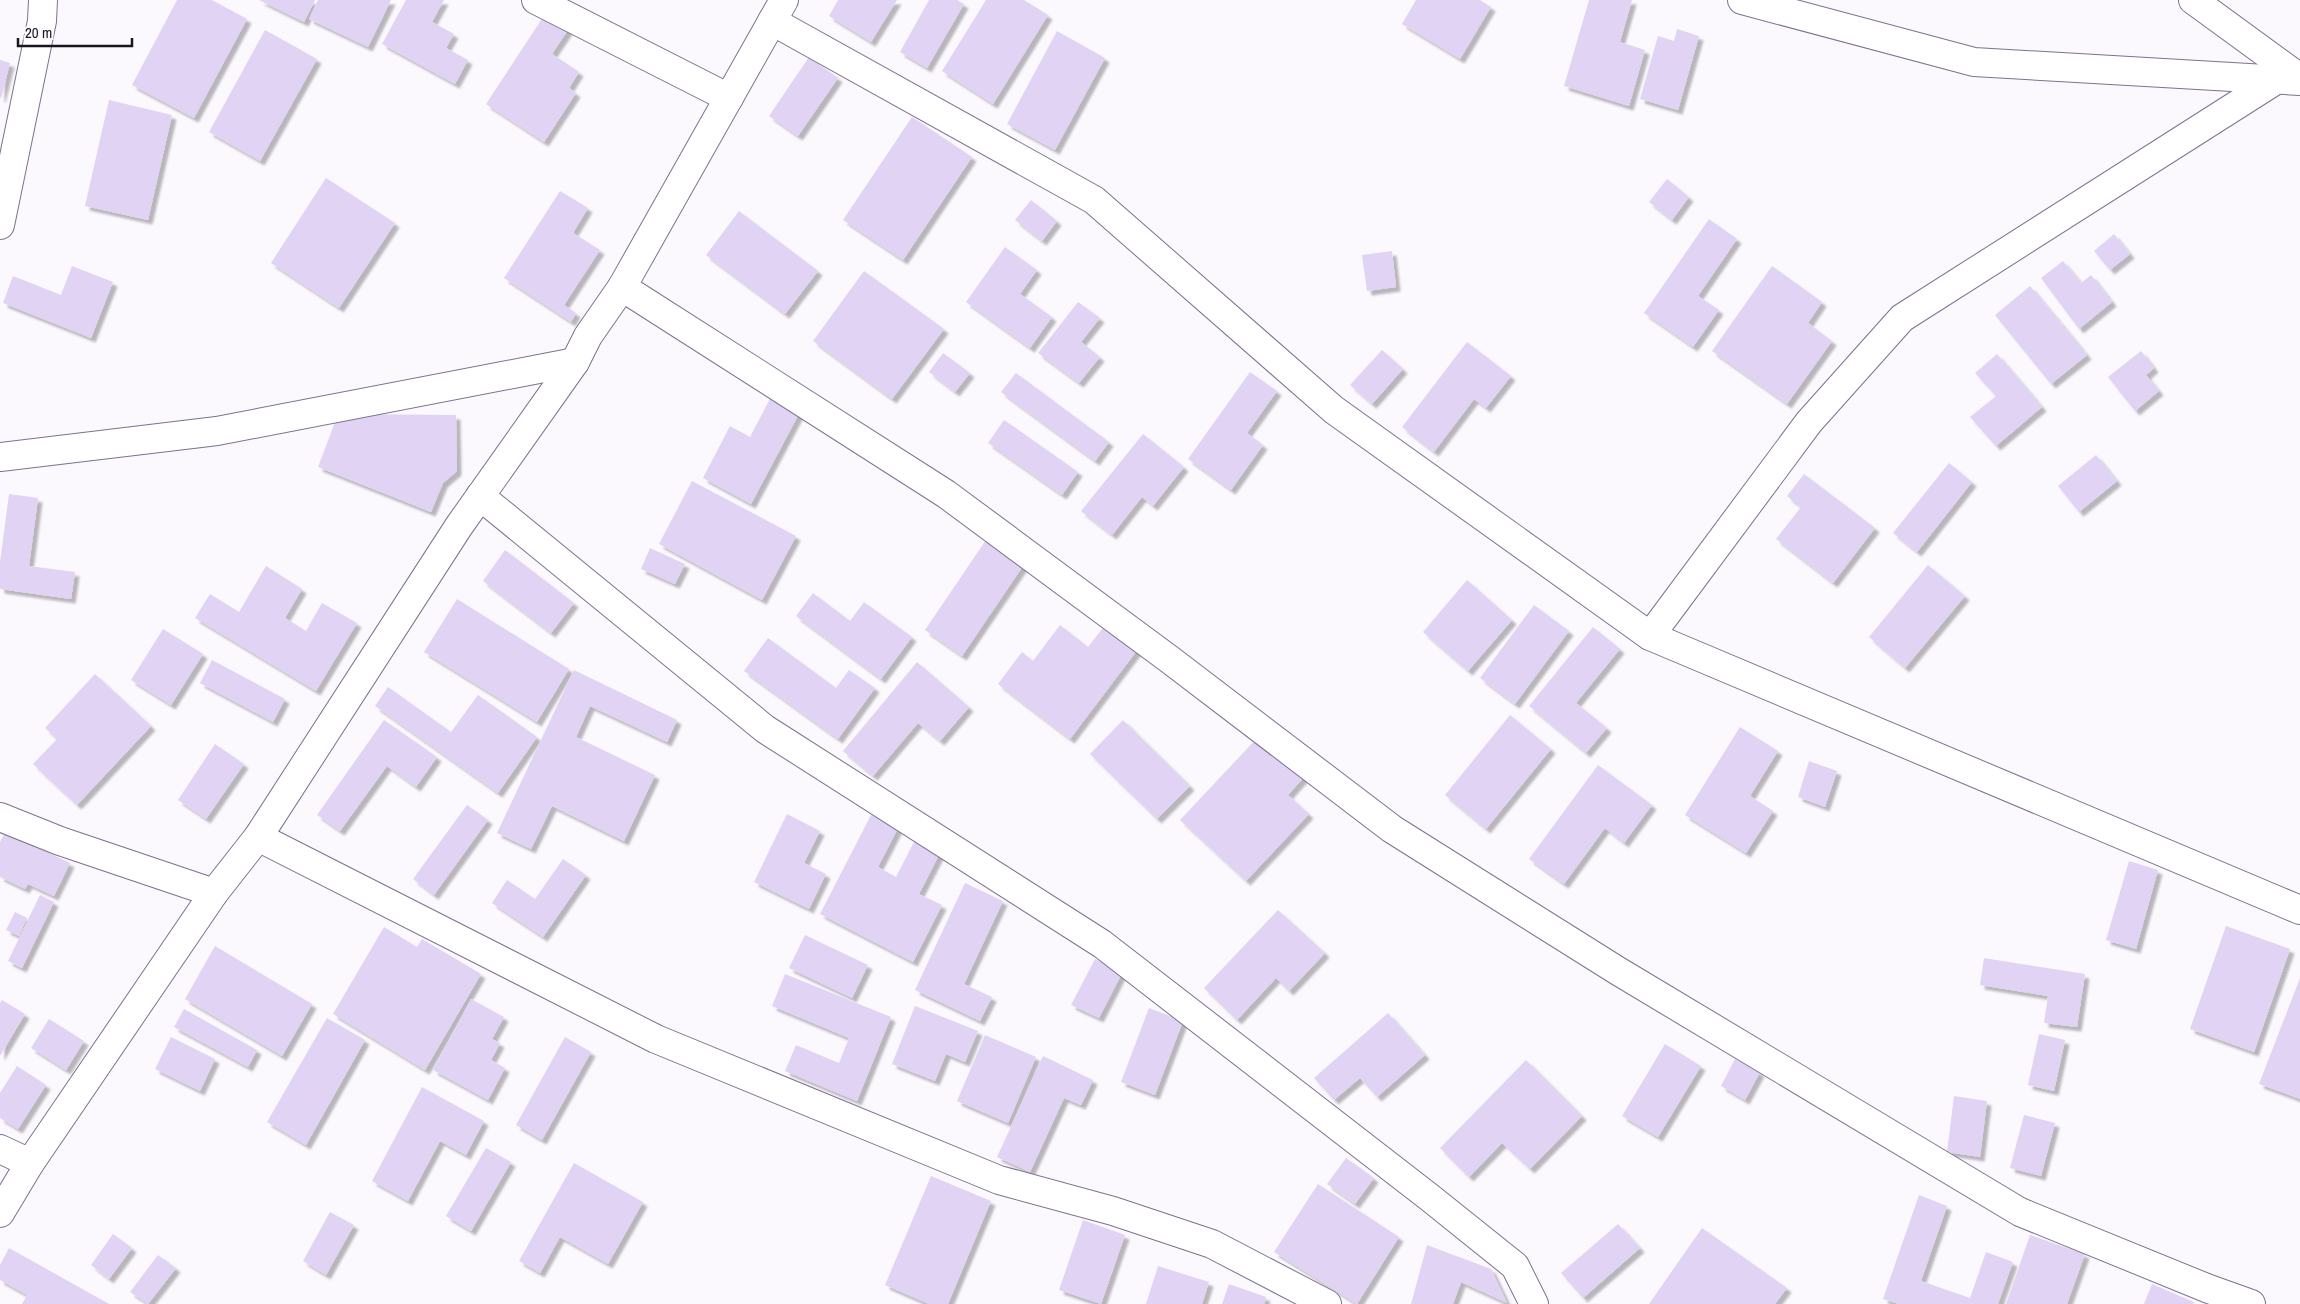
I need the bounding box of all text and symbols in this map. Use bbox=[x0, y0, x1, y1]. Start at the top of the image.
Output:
scale bar bbox=[18, 15, 131, 47]
text: 20 m bbox=[25, 22, 52, 43]

